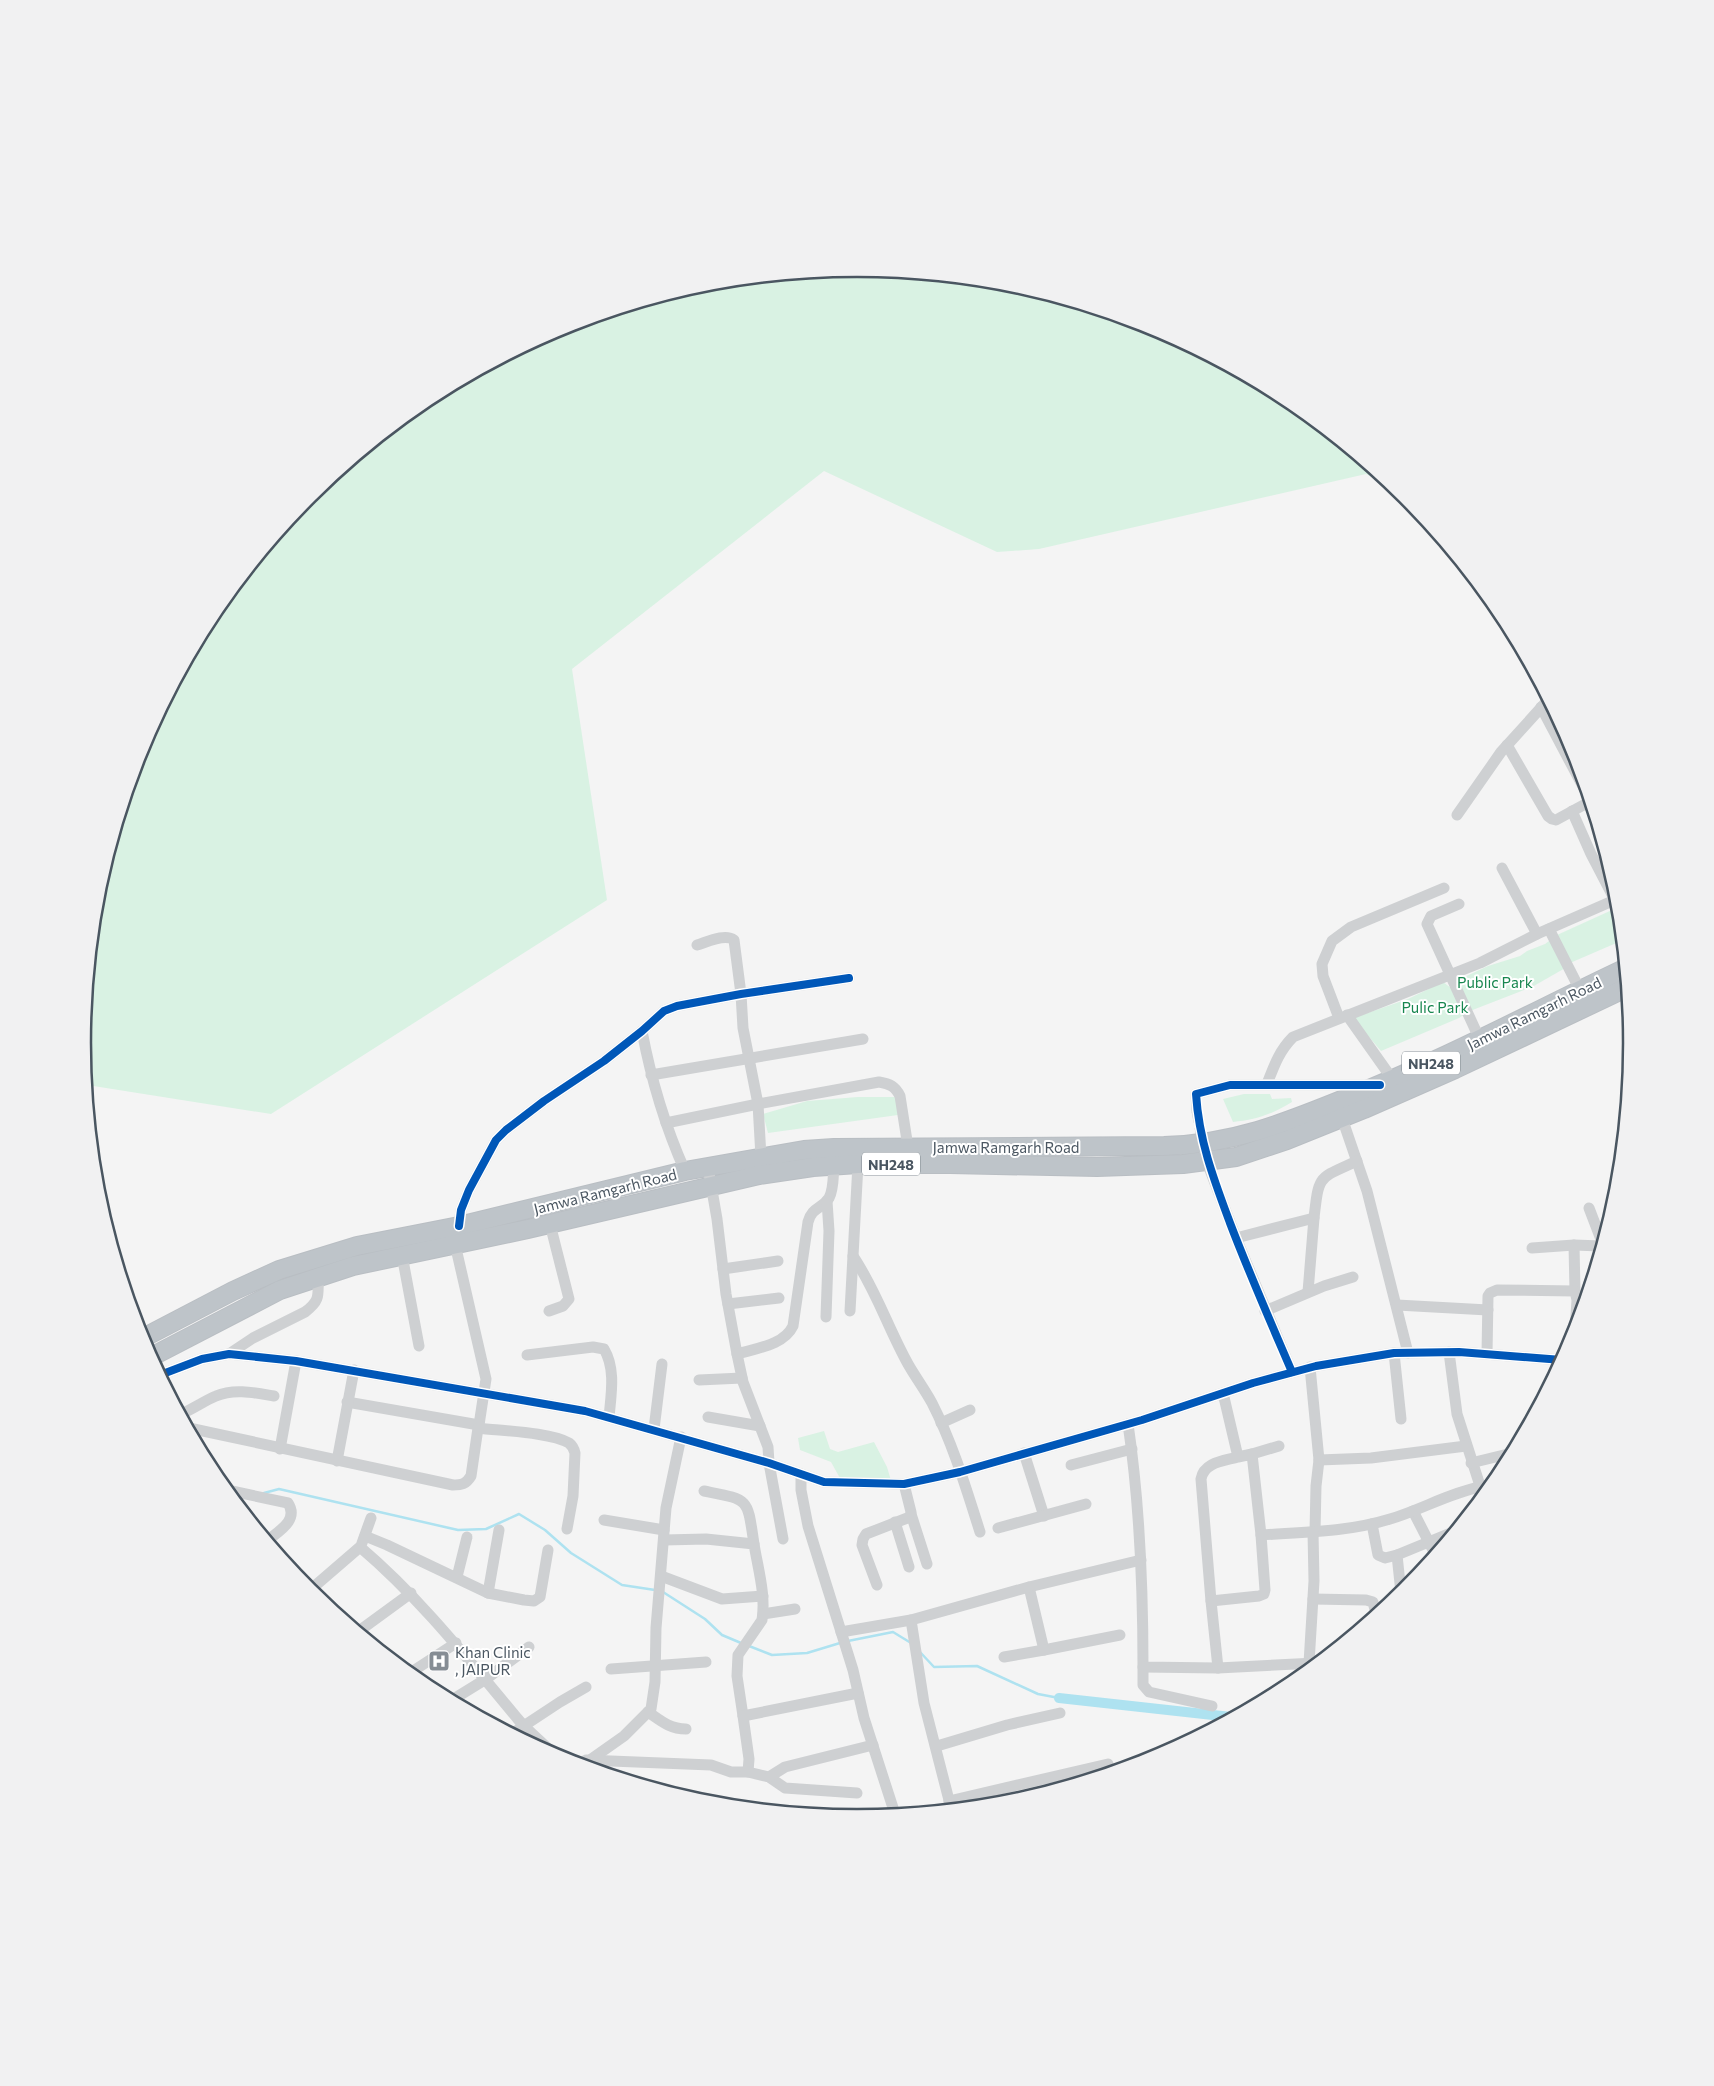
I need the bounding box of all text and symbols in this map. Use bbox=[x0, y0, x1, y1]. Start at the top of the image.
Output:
park label: Public Park bbox=[1457, 973, 1533, 991]
street label: Jamwa Ramgarh Road bbox=[1464, 973, 1604, 1053]
park label: Pulic Park bbox=[1401, 998, 1469, 1016]
road number: NH248 bbox=[1402, 1052, 1460, 1074]
street label: Jamwa Ramgarh Road bbox=[933, 1138, 1080, 1156]
road number: NH248 bbox=[862, 1152, 920, 1176]
street label: Jamwa Ramgarh Road bbox=[532, 1164, 678, 1218]
place label: Khan Clinic , JAIPUR bbox=[455, 1643, 531, 1678]
hospital icon: Khan Clinic , JAIPUR bbox=[427, 1649, 451, 1673]

